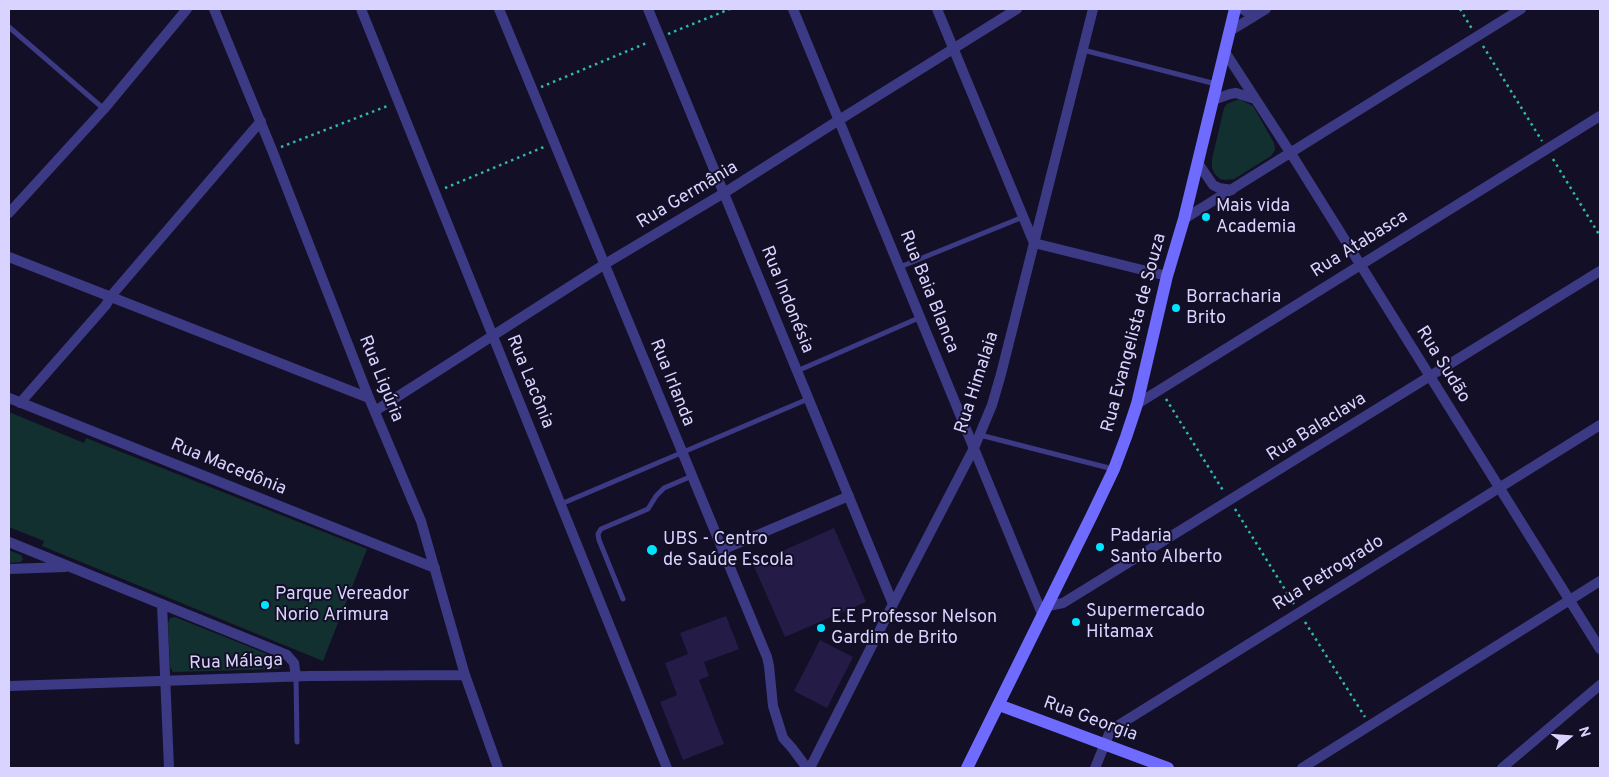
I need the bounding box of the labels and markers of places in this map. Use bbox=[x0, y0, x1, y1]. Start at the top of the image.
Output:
place label: Mais vida Academia bbox=[1216, 196, 1296, 238]
marker: Mais vida Academia bbox=[1200, 211, 1212, 223]
place label: Borracharia Brito bbox=[1186, 287, 1281, 330]
marker: Borracharia Brito bbox=[1170, 302, 1182, 314]
place label: Padaria Santo Alberto bbox=[1110, 526, 1222, 568]
place label: UBS - Centro de Saúde Escola bbox=[663, 529, 794, 572]
marker: Padaria Santo Alberto bbox=[1094, 541, 1106, 553]
marker: UBS - Centro de Saúde Escola bbox=[645, 543, 659, 557]
place label: Parque Vereador Norio Arimura bbox=[275, 584, 409, 626]
marker: Parque Vereador Norio Arimura bbox=[259, 599, 271, 611]
place label: Supermercado Hitamax bbox=[1086, 601, 1205, 644]
place label: E.E Professor Nelson Gardim de Brito bbox=[831, 607, 997, 650]
marker: Supermercado Hitamax bbox=[1070, 616, 1082, 628]
marker: E.E Professor Nelson Gardim de Brito bbox=[815, 622, 827, 634]

